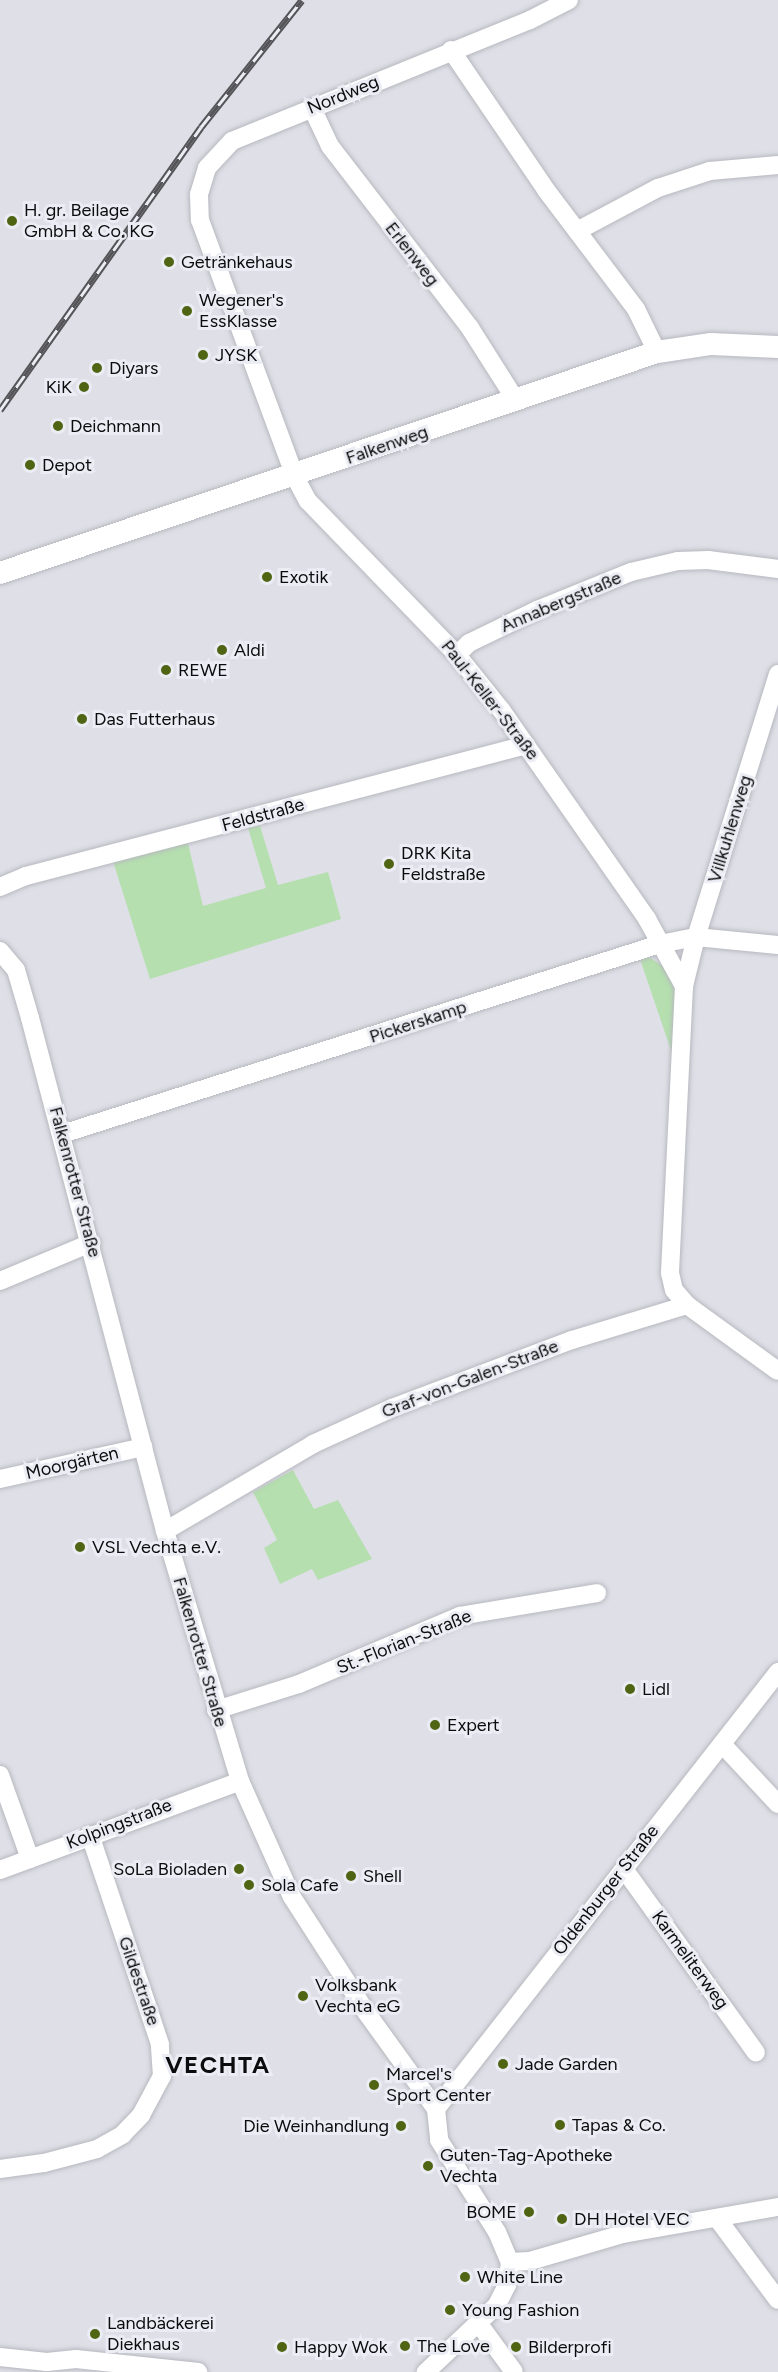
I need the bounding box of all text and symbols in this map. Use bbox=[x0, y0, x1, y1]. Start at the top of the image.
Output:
street label: Nordweg bbox=[304, 71, 382, 119]
place label: H. gr. Beilage GmbH & Co. KG bbox=[24, 200, 154, 242]
marker: H. gr. Beilage GmbH & Co. KG bbox=[5, 214, 19, 228]
street label: Erlenweg bbox=[380, 218, 444, 290]
place label: Getränkehaus bbox=[181, 251, 293, 273]
marker: Getränkehaus bbox=[162, 255, 176, 269]
place label: Wegener's EssKlasse bbox=[199, 290, 284, 332]
marker: Wegener's EssKlasse bbox=[180, 304, 194, 318]
place label: JYSK bbox=[215, 344, 257, 366]
marker: JYSK bbox=[196, 348, 210, 362]
place label: Diyars bbox=[109, 357, 158, 379]
marker: Diyars bbox=[90, 361, 104, 375]
place label: KiK bbox=[46, 376, 72, 398]
marker: KiK bbox=[77, 380, 91, 394]
place label: Deichmann bbox=[70, 415, 161, 437]
marker: Deichmann bbox=[51, 419, 65, 433]
street label: Falkenweg bbox=[343, 421, 431, 469]
place label: Depot bbox=[42, 454, 92, 476]
marker: Depot bbox=[23, 458, 37, 472]
place label: Exotik bbox=[279, 566, 328, 588]
street label: Annabergstraße bbox=[497, 567, 625, 637]
marker: Exotik bbox=[260, 570, 274, 584]
street label: Paul-Keller-Straße bbox=[437, 636, 543, 764]
place label: Aldi bbox=[234, 639, 265, 661]
marker: Aldi bbox=[215, 643, 229, 657]
place label: REWE bbox=[178, 659, 228, 681]
marker: REWE bbox=[159, 663, 173, 677]
place label: Das Futterhaus bbox=[94, 708, 215, 730]
marker: Das Futterhaus bbox=[75, 712, 89, 726]
street label: Villkuhlenweg bbox=[703, 773, 757, 885]
street label: Feldstraße bbox=[219, 794, 307, 836]
place label: DRK Kita Feldstraße bbox=[401, 843, 485, 886]
marker: DRK Kita Feldstraße bbox=[382, 857, 396, 871]
street label: Pickerskamp bbox=[367, 996, 469, 1048]
street label: Falkenrotter Straße bbox=[45, 1104, 105, 1260]
street label: Graf-von-Galen-Straße bbox=[379, 1335, 561, 1423]
street label: Moorgärten bbox=[23, 1442, 121, 1484]
place label: VSL Vechta e.V. bbox=[92, 1536, 221, 1558]
marker: VSL Vechta e.V. bbox=[73, 1540, 87, 1554]
street label: Falkenrotter Straße bbox=[168, 1575, 232, 1729]
street label: St.-Florian-Straße bbox=[333, 1605, 475, 1679]
place label: Lidl bbox=[642, 1678, 670, 1700]
marker: Lidl bbox=[623, 1682, 637, 1696]
place label: Expert bbox=[447, 1714, 500, 1736]
marker: Expert bbox=[428, 1718, 442, 1732]
street label: Kolpingstraße bbox=[63, 1794, 175, 1854]
street label: Oldenburger Straße bbox=[549, 1821, 663, 1959]
place label: SoLa Bioladen bbox=[113, 1858, 227, 1880]
marker: SoLa Bioladen bbox=[232, 1862, 246, 1876]
place label: Shell bbox=[363, 1865, 402, 1887]
marker: Shell bbox=[344, 1869, 358, 1883]
place label: Sola Cafe bbox=[261, 1874, 339, 1896]
marker: Sola Cafe bbox=[242, 1878, 256, 1892]
street label: Karmeliterweg bbox=[647, 1907, 733, 2013]
street label: Gildestraße bbox=[114, 1934, 164, 2028]
place label: Volksbank Vechta eG bbox=[315, 1975, 400, 2018]
marker: Volksbank Vechta eG bbox=[296, 1989, 310, 2003]
district label: VECHTA bbox=[165, 2051, 271, 2079]
place label: Jade Garden bbox=[515, 2053, 618, 2075]
marker: Jade Garden bbox=[496, 2057, 510, 2071]
place label: Marcel's Sport Center bbox=[386, 2064, 491, 2106]
marker: Marcel's Sport Center bbox=[367, 2078, 381, 2092]
place label: Tapas & Co. bbox=[572, 2114, 666, 2136]
place label: Die Weinhandlung bbox=[243, 2115, 389, 2137]
marker: Tapas & Co. bbox=[553, 2118, 567, 2132]
marker: Die Weinhandlung bbox=[394, 2119, 408, 2133]
place label: Guten-Tag-Apotheke Vechta bbox=[440, 2145, 612, 2188]
marker: Guten-Tag-Apotheke Vechta bbox=[421, 2159, 435, 2173]
place label: BOME bbox=[466, 2201, 517, 2223]
marker: BOME bbox=[522, 2205, 536, 2219]
place label: DH Hotel VEC bbox=[574, 2208, 689, 2230]
marker: DH Hotel VEC bbox=[555, 2212, 569, 2226]
place label: White Line bbox=[477, 2266, 563, 2288]
marker: White Line bbox=[458, 2270, 472, 2284]
place label: Young Fashion bbox=[462, 2299, 579, 2321]
marker: Young Fashion bbox=[443, 2303, 457, 2317]
place label: Landbäckerei Diekhaus bbox=[107, 2313, 214, 2356]
marker: Landbäckerei Diekhaus bbox=[88, 2327, 102, 2341]
place label: The Love bbox=[417, 2335, 490, 2357]
place label: Happy Wok bbox=[294, 2336, 387, 2358]
place label: Bilderprofi bbox=[528, 2336, 612, 2358]
marker: The Love bbox=[398, 2339, 412, 2353]
marker: Happy Wok bbox=[275, 2340, 289, 2354]
marker: Bilderprofi bbox=[509, 2340, 523, 2354]

